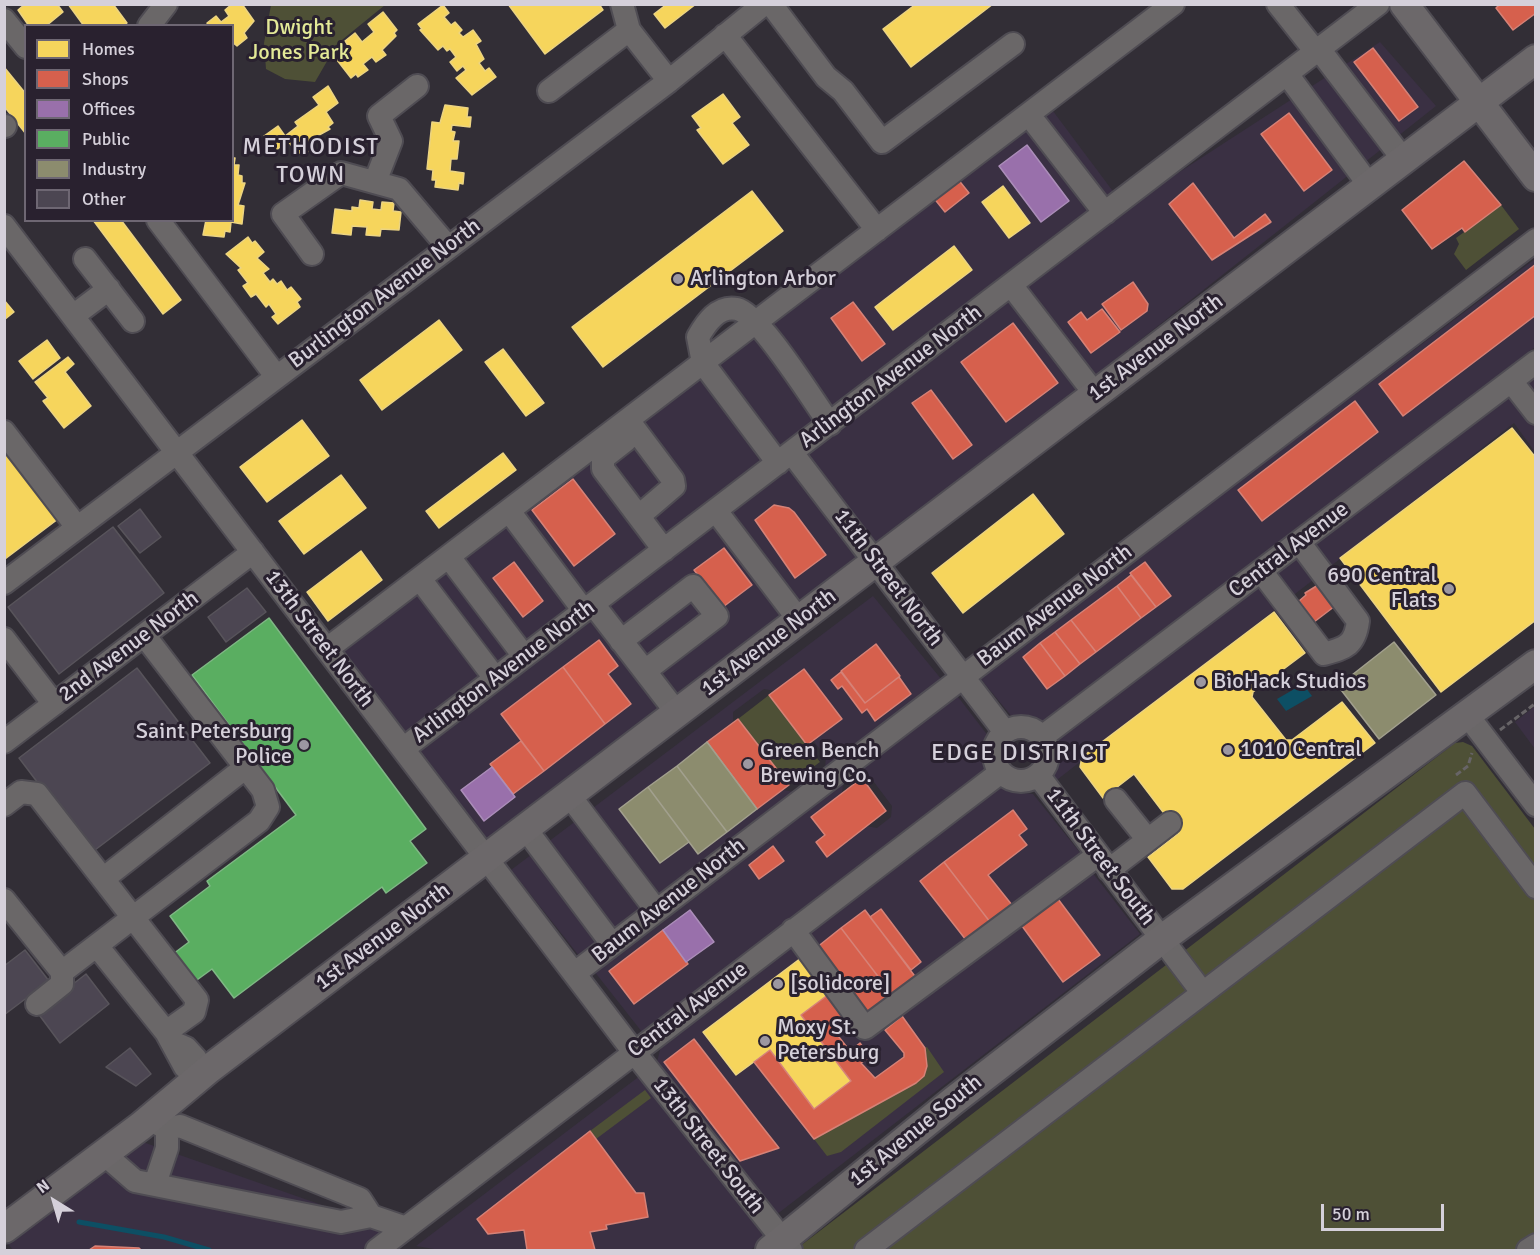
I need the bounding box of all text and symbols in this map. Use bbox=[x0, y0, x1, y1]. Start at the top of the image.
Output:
park label: Dwight Jones Park bbox=[248, 15, 350, 66]
legend bbox=[24, 24, 234, 222]
text: Homes bbox=[82, 38, 135, 60]
text: Shops bbox=[82, 68, 129, 90]
text: Offices bbox=[82, 98, 135, 120]
text: Public bbox=[82, 128, 130, 150]
district label: METHODIST TOWN bbox=[242, 134, 380, 190]
text: Industry bbox=[82, 158, 146, 180]
text: Other bbox=[82, 188, 126, 210]
street label: Burlington Avenue North bbox=[284, 213, 486, 375]
place label: Arlington Arbor bbox=[690, 266, 836, 292]
marker: Arlington Arbor bbox=[671, 272, 685, 286]
street label: 1st Avenue North bbox=[1083, 289, 1229, 407]
street label: Arlington Avenue North bbox=[795, 300, 987, 454]
street label: Central Avenue bbox=[1224, 496, 1354, 604]
street label: 11th Street North bbox=[828, 504, 948, 652]
street label: Baum Avenue North bbox=[972, 539, 1138, 673]
place label: 690 Central Flats bbox=[1327, 563, 1437, 614]
street label: 13th Street North bbox=[259, 565, 379, 713]
marker: 690 Central Flats bbox=[1442, 582, 1456, 596]
street label: 1st Avenue North bbox=[696, 584, 842, 702]
street label: 2nd Avenue North bbox=[54, 586, 204, 708]
street label: Arlington Avenue North bbox=[408, 595, 600, 749]
place label: BioHack Studios bbox=[1213, 669, 1366, 695]
marker: BioHack Studios bbox=[1194, 675, 1208, 689]
place label: Saint Petersburg Police bbox=[136, 719, 292, 770]
place label: 1010 Central bbox=[1240, 737, 1362, 763]
marker: Saint Petersburg Police bbox=[297, 738, 311, 752]
place label: Green Bench Brewing Co. bbox=[760, 738, 879, 790]
district label: EDGE DISTRICT bbox=[931, 740, 1109, 768]
marker: 1010 Central bbox=[1221, 743, 1235, 757]
marker: Green Bench Brewing Co. bbox=[741, 757, 755, 771]
street label: 11th Street South bbox=[1040, 783, 1160, 931]
street label: Baum Avenue North bbox=[587, 833, 751, 969]
street label: 1st Avenue North bbox=[310, 878, 456, 996]
street label: Central Avenue bbox=[623, 956, 753, 1064]
place label: [solidcore] bbox=[790, 971, 891, 997]
marker: [solidcore] bbox=[771, 977, 785, 991]
place label: Moxy St. Petersburg bbox=[777, 1015, 879, 1066]
marker: Moxy St. Petersburg bbox=[758, 1034, 772, 1048]
street label: 1st Avenue South bbox=[844, 1069, 988, 1193]
street label: 13th Street South bbox=[647, 1073, 769, 1219]
north arrow bbox=[24, 1171, 84, 1231]
text: N bbox=[33, 1175, 54, 1198]
scale bar bbox=[1324, 1192, 1447, 1230]
text: 50 m bbox=[1332, 1203, 1370, 1225]

